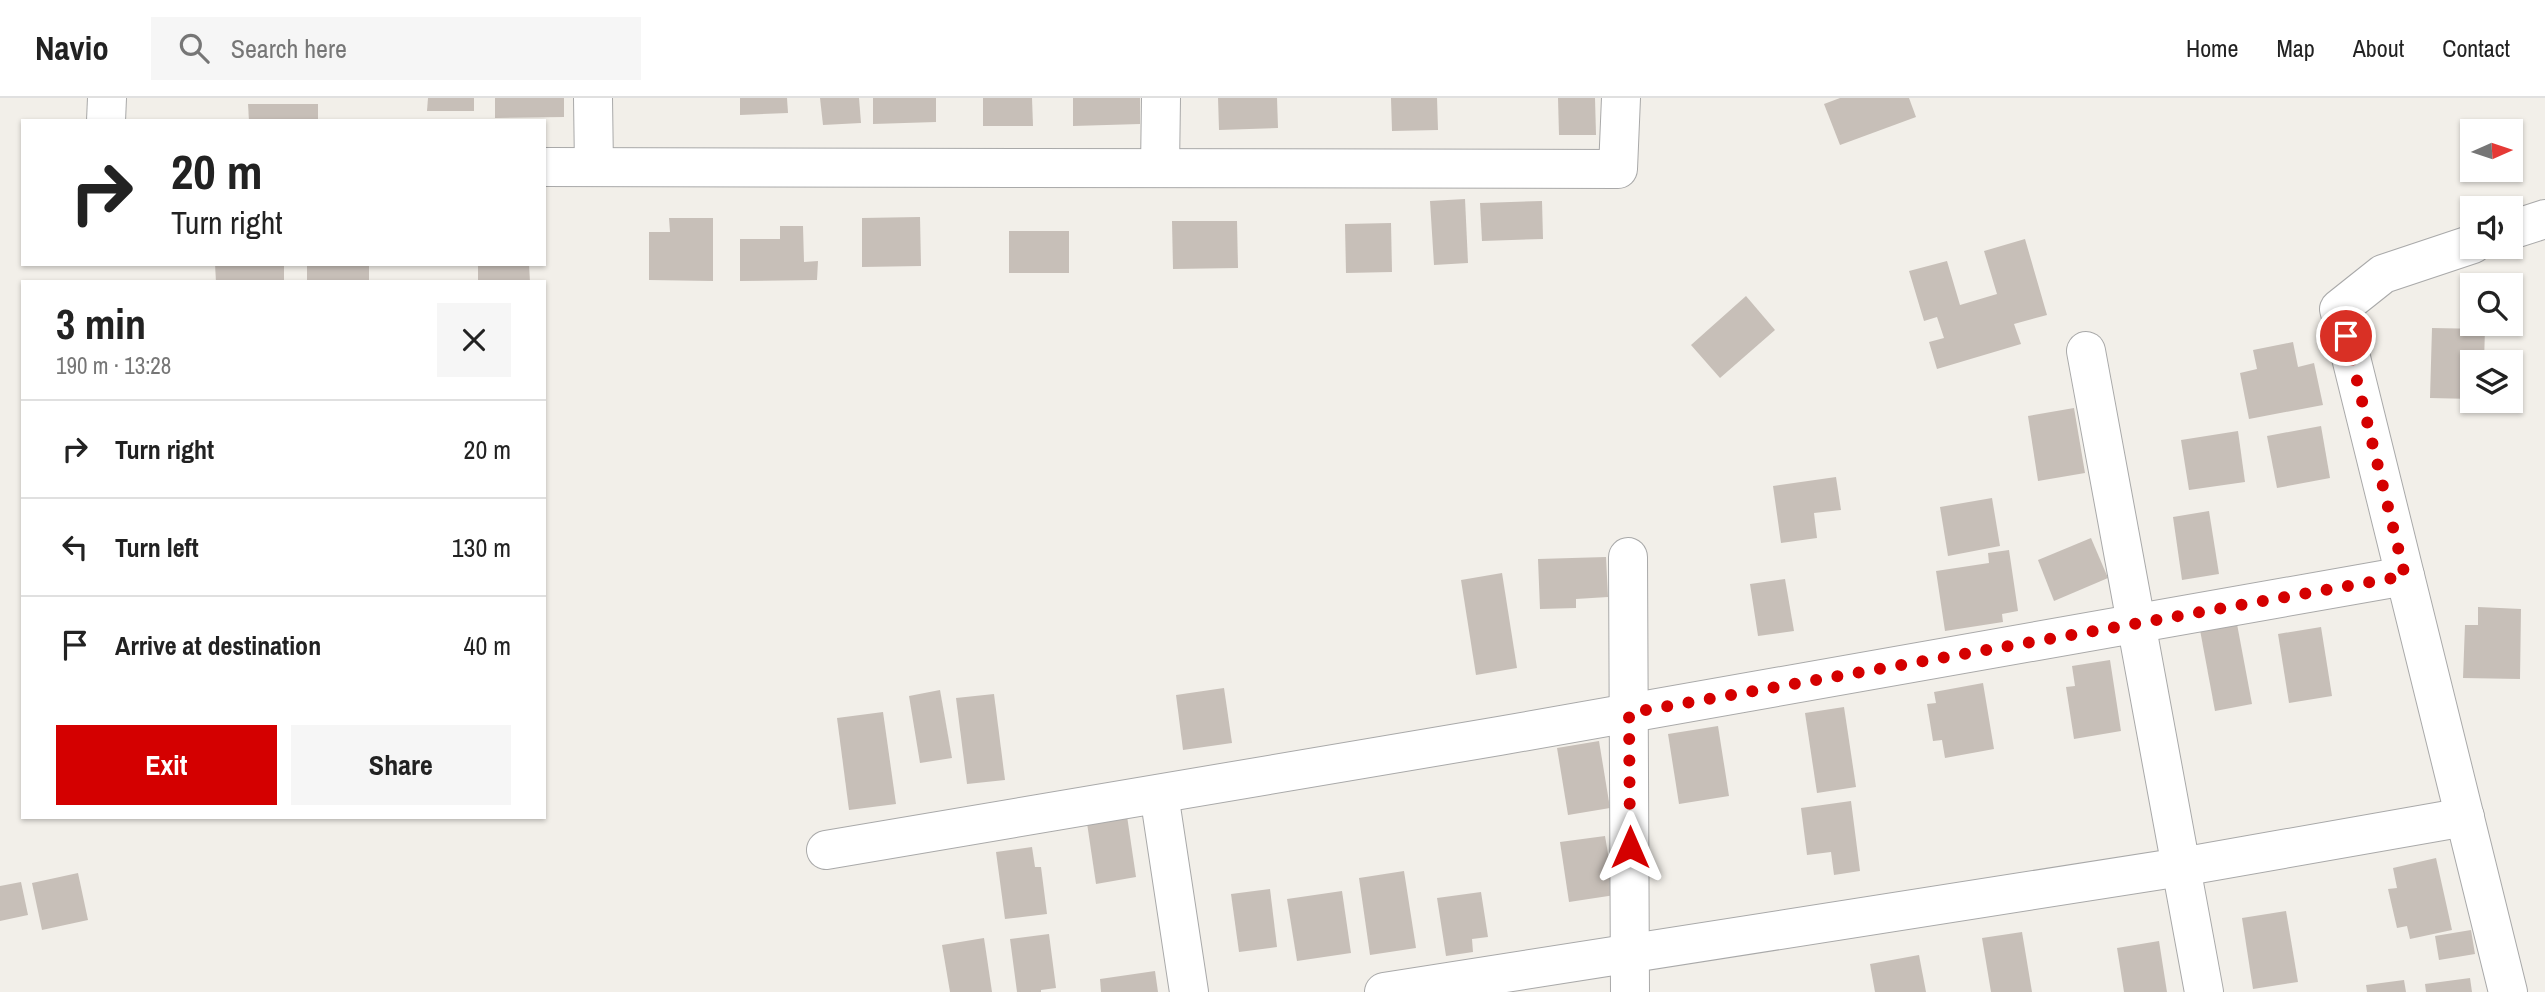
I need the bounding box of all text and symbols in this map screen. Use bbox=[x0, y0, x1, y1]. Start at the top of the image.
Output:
search box bbox=[151, 17, 641, 80]
text: Navio bbox=[35, 26, 109, 70]
icon: search bbox=[175, 29, 213, 67]
text: Search here bbox=[231, 31, 347, 66]
text: Home bbox=[2186, 32, 2238, 64]
text: Map bbox=[2276, 32, 2315, 64]
text: About bbox=[2353, 32, 2404, 64]
text: Contact bbox=[2442, 32, 2510, 64]
north arrow bbox=[2460, 119, 2524, 182]
map controls bbox=[2460, 119, 2523, 413]
text: 20 m bbox=[171, 138, 263, 204]
icon: right bbox=[56, 147, 147, 238]
button: sound bbox=[2460, 196, 2523, 259]
text: Turn right bbox=[171, 201, 283, 244]
button: search bbox=[2460, 273, 2523, 336]
text: 3 min bbox=[56, 296, 146, 352]
button: close bbox=[437, 303, 511, 377]
pin bbox=[2316, 306, 2376, 366]
icon: arrive bbox=[2327, 317, 2365, 355]
text: 190 m · 13:28 bbox=[56, 350, 171, 381]
button: layers bbox=[2460, 350, 2523, 413]
icon: right bbox=[56, 430, 94, 468]
text: Turn right bbox=[115, 432, 214, 467]
text: 20 m bbox=[464, 432, 511, 467]
icon: left bbox=[56, 528, 94, 566]
text: Turn left bbox=[115, 530, 199, 565]
text: 130 m bbox=[452, 530, 511, 565]
icon: arrive bbox=[56, 626, 94, 664]
text: Arrive at destination bbox=[115, 628, 321, 663]
text: 40 m bbox=[464, 628, 511, 663]
button: Exit bbox=[56, 725, 277, 805]
button: Share bbox=[291, 725, 511, 805]
position arrow bbox=[1593, 810, 1667, 884]

